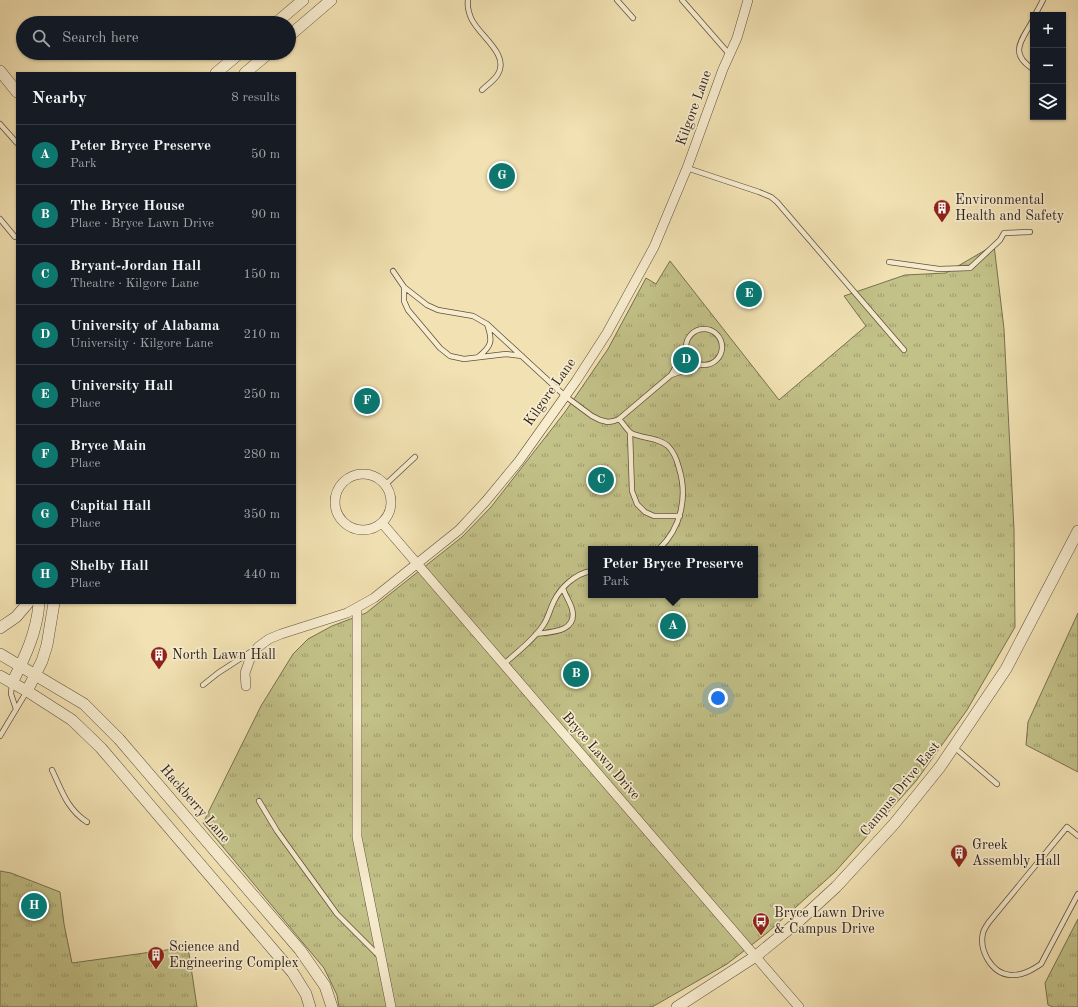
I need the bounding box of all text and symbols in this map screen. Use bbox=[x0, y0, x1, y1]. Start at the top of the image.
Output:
map controls bbox=[1030, 12, 1066, 120]
button: + bbox=[1030, 12, 1066, 48]
search box bbox=[16, 16, 296, 60]
icon: search bbox=[30, 27, 52, 49]
text: Search here bbox=[62, 31, 139, 46]
button: − bbox=[1030, 48, 1066, 84]
street label: Kilgore Lane bbox=[674, 68, 714, 148]
button: layers bbox=[1030, 84, 1066, 120]
text: Nearby bbox=[32, 90, 87, 107]
text: 8 results bbox=[231, 91, 280, 104]
text: Peter Bryce Preserve bbox=[70, 139, 211, 154]
text: A bbox=[40, 148, 50, 161]
text: 50 m bbox=[251, 148, 280, 161]
text: Park bbox=[70, 157, 97, 170]
pin: G bbox=[489, 161, 515, 191]
place label: Environmental Health and Safety bbox=[955, 193, 1065, 223]
building icon: Environmental Health and Safety bbox=[932, 198, 952, 223]
text: The Bryce House bbox=[70, 199, 185, 214]
text: B bbox=[40, 208, 50, 221]
text: 90 m bbox=[251, 208, 280, 221]
text: Place · Bryce Lawn Drive bbox=[70, 217, 214, 230]
text: Bryant-Jordan Hall bbox=[70, 259, 201, 274]
text: C bbox=[41, 268, 49, 281]
text: 150 m bbox=[243, 268, 280, 281]
text: Theatre · Kilgore Lane bbox=[70, 277, 199, 290]
pin: E bbox=[736, 279, 762, 309]
text: University of Alabama bbox=[70, 319, 220, 334]
text: D bbox=[40, 328, 50, 341]
text: 210 m bbox=[243, 328, 280, 341]
text: University · Kilgore Lane bbox=[70, 337, 213, 350]
pin: D bbox=[673, 345, 699, 375]
street label: Kilgore Lane bbox=[522, 356, 578, 428]
text: University Hall bbox=[70, 379, 173, 394]
pin: F bbox=[354, 386, 380, 416]
text: E bbox=[41, 388, 49, 401]
text: 250 m bbox=[243, 388, 280, 401]
text: Place bbox=[70, 397, 100, 410]
text: Bryce Main bbox=[70, 439, 146, 454]
text: F bbox=[41, 448, 49, 461]
text: 280 m bbox=[243, 448, 280, 461]
text: Place bbox=[70, 457, 100, 470]
pin: C bbox=[588, 465, 614, 495]
text: Capital Hall bbox=[70, 499, 151, 514]
text: G bbox=[40, 508, 50, 521]
text: 350 m bbox=[243, 508, 280, 521]
text: Place bbox=[70, 517, 100, 530]
popup bbox=[588, 546, 758, 598]
text: Peter Bryce Preserve bbox=[602, 557, 744, 572]
text: Shelby Hall bbox=[70, 559, 149, 574]
text: H bbox=[40, 568, 50, 581]
text: 440 m bbox=[243, 568, 280, 581]
text: Park bbox=[602, 575, 629, 588]
text: Place bbox=[70, 577, 100, 590]
pin: A bbox=[660, 611, 686, 641]
building icon: North Lawn Hall bbox=[149, 645, 169, 670]
place label: North Lawn Hall bbox=[172, 648, 276, 662]
pin: B bbox=[563, 659, 589, 689]
your location bbox=[708, 688, 728, 708]
street label: Bryce Lawn Drive bbox=[559, 710, 643, 802]
street label: Campus Drive East bbox=[858, 739, 942, 839]
street label: Hackberry Lane bbox=[158, 762, 232, 846]
place label: Greek Assembly Hall bbox=[972, 838, 1060, 868]
building icon: Greek Assembly Hall bbox=[949, 843, 969, 868]
pin: H bbox=[21, 891, 47, 921]
place label: Bryce Lawn Drive & Campus Drive bbox=[774, 906, 885, 936]
bus stop icon: Bryce Lawn Drive & Campus Drive bbox=[751, 911, 771, 936]
place label: Science and Engineering Complex bbox=[169, 940, 299, 970]
building icon: Science and Engineering Complex bbox=[146, 945, 166, 970]

